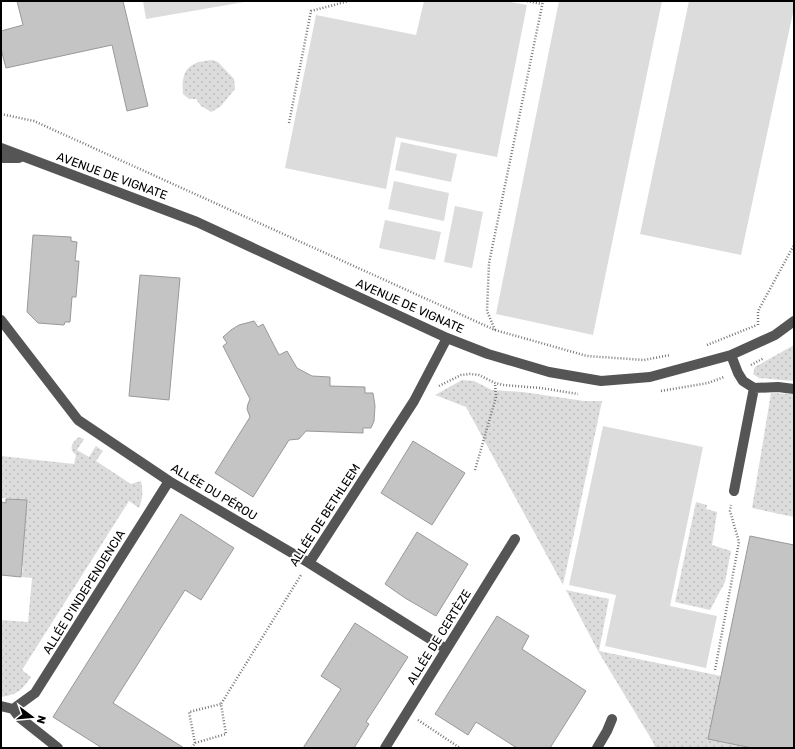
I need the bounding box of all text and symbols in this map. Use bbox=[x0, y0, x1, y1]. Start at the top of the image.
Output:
street label: AVENUE DE VIGNATE bbox=[55, 149, 169, 203]
street label: AVENUE DE VIGNATE bbox=[354, 276, 466, 336]
street label: ALLÉE DU PÉROU bbox=[168, 461, 260, 523]
street label: ALLÉE DE BETHLEEM bbox=[287, 461, 363, 569]
street label: ALLÉE D'INDEPENDENCIA bbox=[40, 527, 128, 657]
street label: ALLÉE DE CERTÈZE bbox=[404, 587, 474, 687]
north arrow bbox=[12, 697, 52, 737]
text: N bbox=[34, 714, 48, 725]

